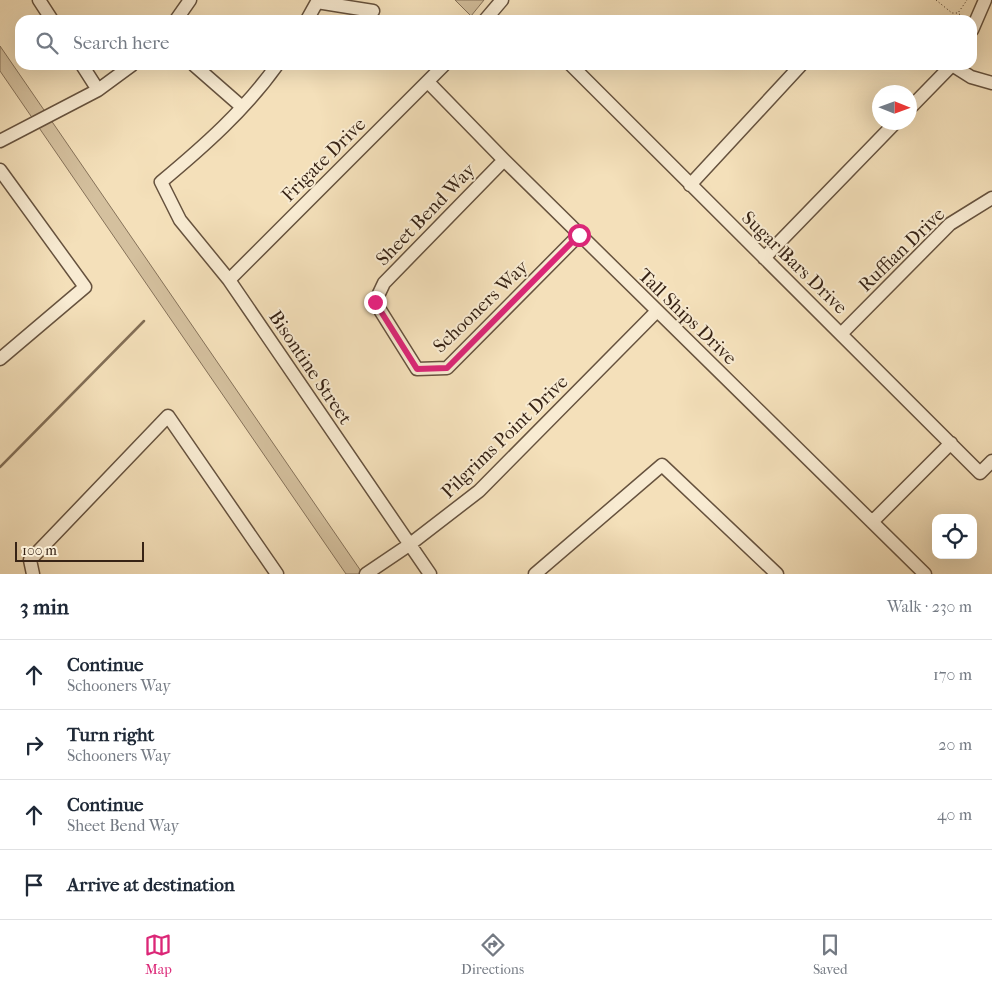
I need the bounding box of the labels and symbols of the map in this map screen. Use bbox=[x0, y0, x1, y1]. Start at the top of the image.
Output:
north arrow bbox=[872, 85, 917, 130]
street label: Frigate Drive bbox=[277, 113, 370, 206]
street label: Sheet Bend Way bbox=[372, 159, 480, 270]
street label: Ruffian Drive bbox=[854, 203, 949, 296]
street label: Sugar Bars Drive bbox=[737, 207, 852, 319]
route start bbox=[568, 224, 591, 247]
street label: Schooners Way bbox=[429, 255, 533, 357]
street label: Tall Ships Drive bbox=[633, 264, 741, 369]
route end bbox=[364, 291, 387, 314]
street label: Bisontine Street bbox=[264, 307, 356, 429]
street label: Pilgrims Point Drive bbox=[437, 371, 573, 503]
scale bar bbox=[15, 539, 144, 562]

